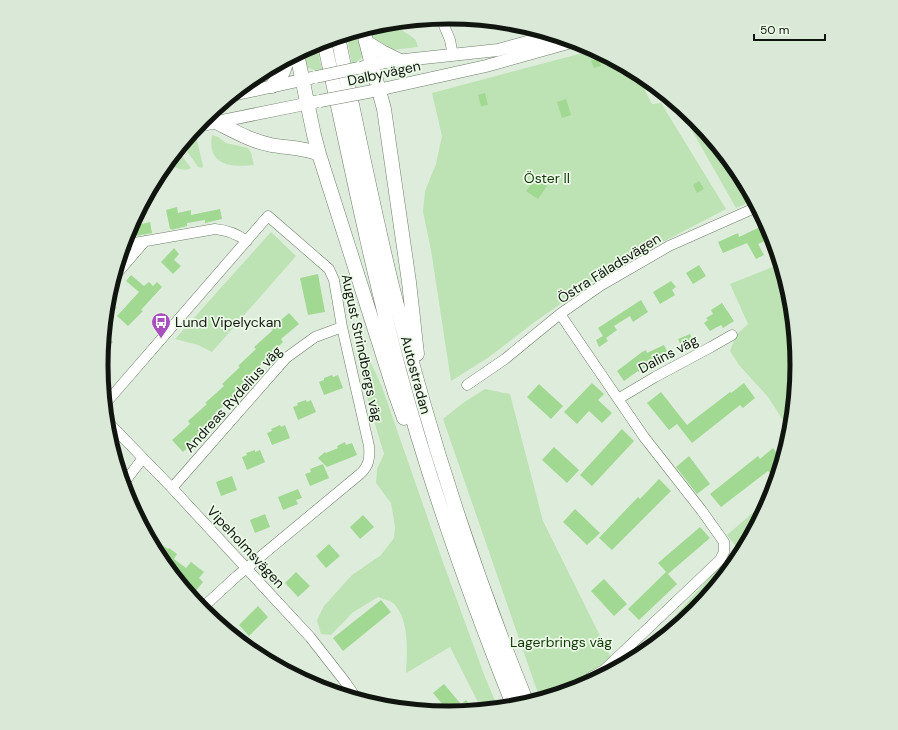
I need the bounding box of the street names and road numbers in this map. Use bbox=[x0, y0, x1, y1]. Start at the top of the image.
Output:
street label: Dalbyvägen bbox=[346, 56, 422, 90]
street label: Östra Fäladsvägen bbox=[554, 229, 664, 307]
street label: August Strindbergs väg bbox=[338, 272, 387, 424]
street label: Dalins väg bbox=[635, 331, 701, 377]
street label: Autostradan bbox=[397, 334, 435, 416]
street label: Andreas Rydelius väg bbox=[180, 342, 286, 456]
street label: Vipeholmsvägen bbox=[203, 502, 289, 592]

